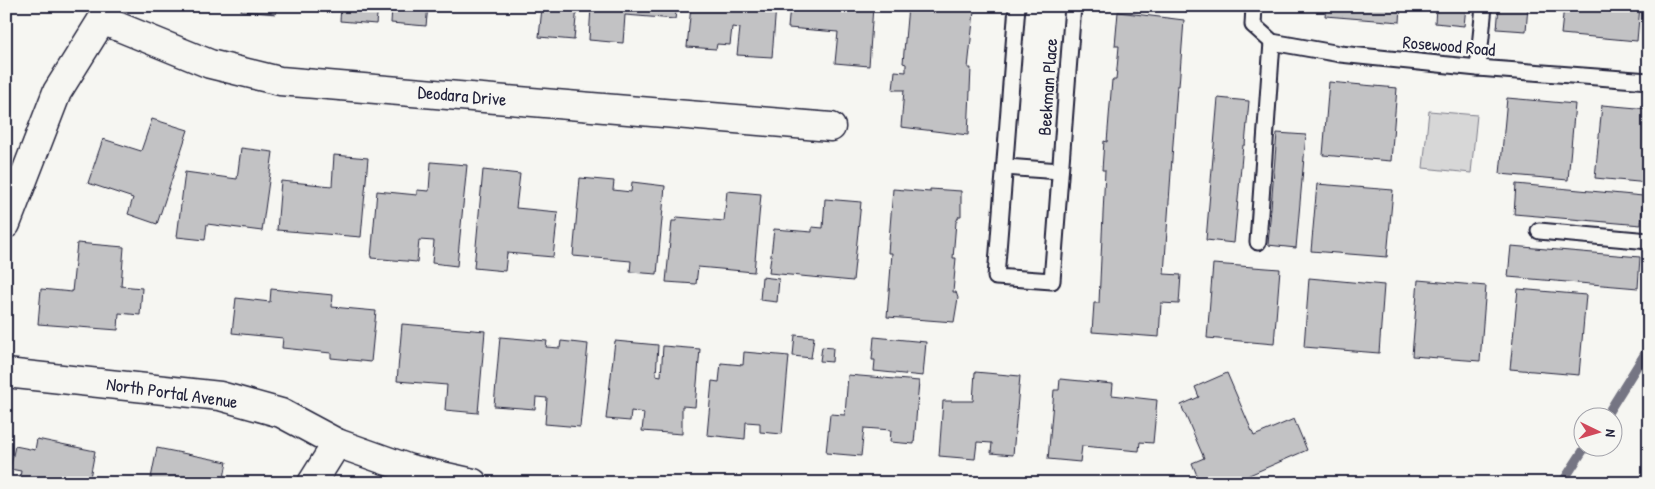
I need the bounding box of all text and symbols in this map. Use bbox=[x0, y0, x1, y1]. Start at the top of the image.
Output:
street label: Rosewood Road bbox=[1402, 29, 1496, 62]
street label: Beekman Place bbox=[1032, 38, 1063, 136]
street label: Deodara Drive bbox=[417, 79, 507, 112]
street label: North Portal Avenue bbox=[105, 371, 239, 414]
north arrow bbox=[1572, 406, 1622, 456]
text: N bbox=[1602, 429, 1621, 438]

